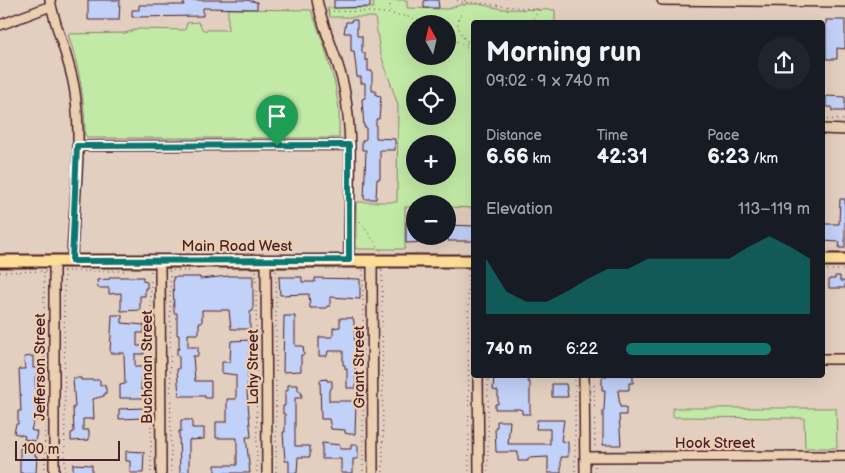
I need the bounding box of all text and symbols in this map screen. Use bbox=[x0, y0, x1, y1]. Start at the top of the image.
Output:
north arrow bbox=[406, 15, 456, 65]
map controls bbox=[406, 15, 456, 245]
text: Morning run bbox=[486, 36, 641, 69]
button: share bbox=[758, 37, 810, 89]
text: 09:02 · 9 × 740 m bbox=[486, 72, 610, 91]
button: locate bbox=[406, 75, 456, 125]
pin bbox=[256, 95, 298, 146]
icon: arrive bbox=[263, 102, 291, 130]
text: Distance bbox=[486, 127, 542, 144]
text: Time bbox=[597, 127, 628, 144]
text: Pace bbox=[707, 127, 739, 144]
button: + bbox=[406, 135, 456, 185]
text: 6.66 bbox=[486, 144, 529, 169]
text: 42:31 bbox=[597, 144, 648, 169]
text: 6:23 bbox=[707, 144, 749, 169]
text: km bbox=[529, 150, 551, 167]
text: /km bbox=[749, 150, 778, 167]
button: − bbox=[406, 195, 456, 245]
text: Elevation bbox=[486, 200, 553, 219]
text: 113–119 m bbox=[738, 200, 810, 219]
street label: Main Road West bbox=[182, 237, 293, 256]
street label: Buchanan Street bbox=[138, 310, 157, 424]
street label: Jefferson Street bbox=[31, 313, 50, 421]
street label: Grant Street bbox=[350, 325, 369, 408]
street label: Lahy Street bbox=[244, 329, 263, 405]
text: 740 m bbox=[486, 340, 532, 359]
text: 6:22 bbox=[566, 340, 598, 359]
street label: Hook Street bbox=[675, 434, 756, 453]
scale bar bbox=[15, 438, 120, 461]
text: 100 m bbox=[22, 441, 59, 458]

